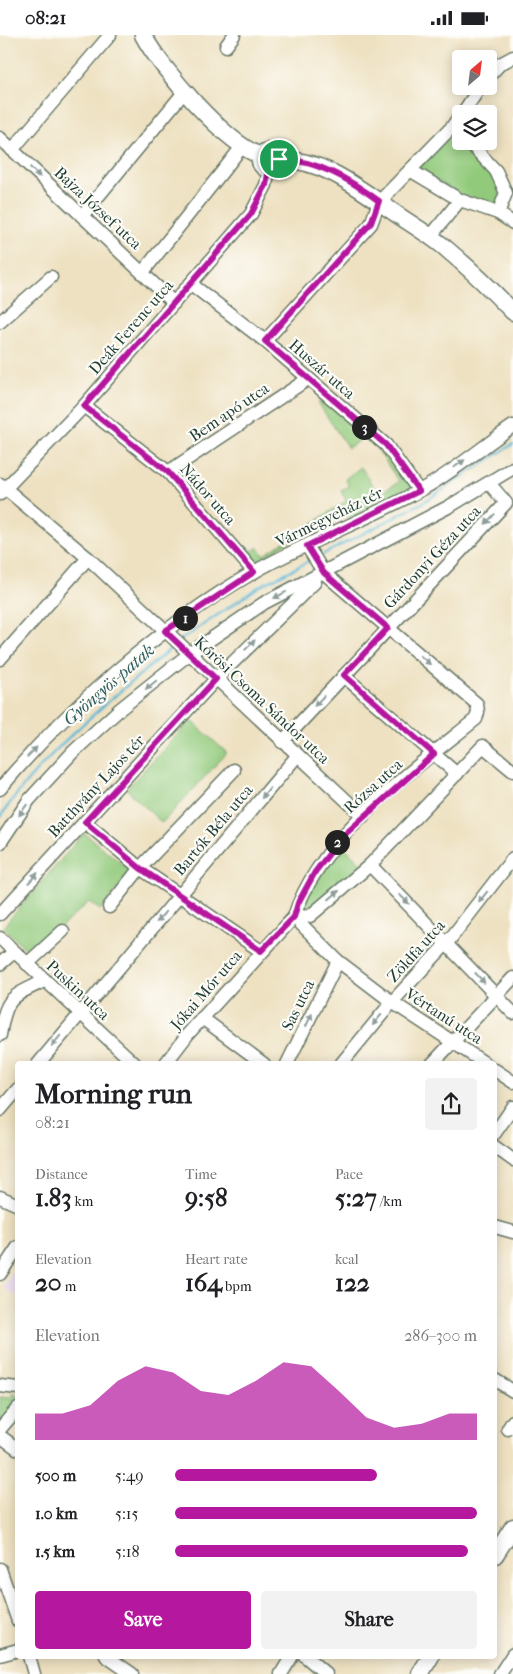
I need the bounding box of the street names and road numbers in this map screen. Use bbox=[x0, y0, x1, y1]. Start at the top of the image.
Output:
street label: Bajza József utca bbox=[50, 163, 146, 254]
street label: Deák Ferenc utca bbox=[85, 275, 178, 378]
street label: Huszár utca bbox=[285, 335, 359, 403]
street label: Bem apó utca bbox=[186, 378, 273, 446]
street label: Nádor utca bbox=[176, 459, 240, 529]
street label: Vármegyeház tér bbox=[271, 483, 386, 552]
street label: Gárdonyi Géza utca bbox=[379, 501, 485, 612]
street label: Kőrösi Csoma Sándor utca bbox=[190, 632, 334, 768]
street label: Batthyány Lajos tér bbox=[44, 731, 148, 841]
street label: Rózsa utca bbox=[340, 754, 407, 817]
street label: Bartók Béla utca bbox=[169, 780, 257, 879]
street label: Zöldfa utca bbox=[383, 916, 449, 986]
street label: Jókai Mór utca bbox=[165, 946, 246, 1035]
street label: Puskin utca bbox=[42, 956, 114, 1024]
street label: Sas utca bbox=[278, 976, 319, 1034]
street label: Vértanú utca bbox=[401, 983, 487, 1048]

